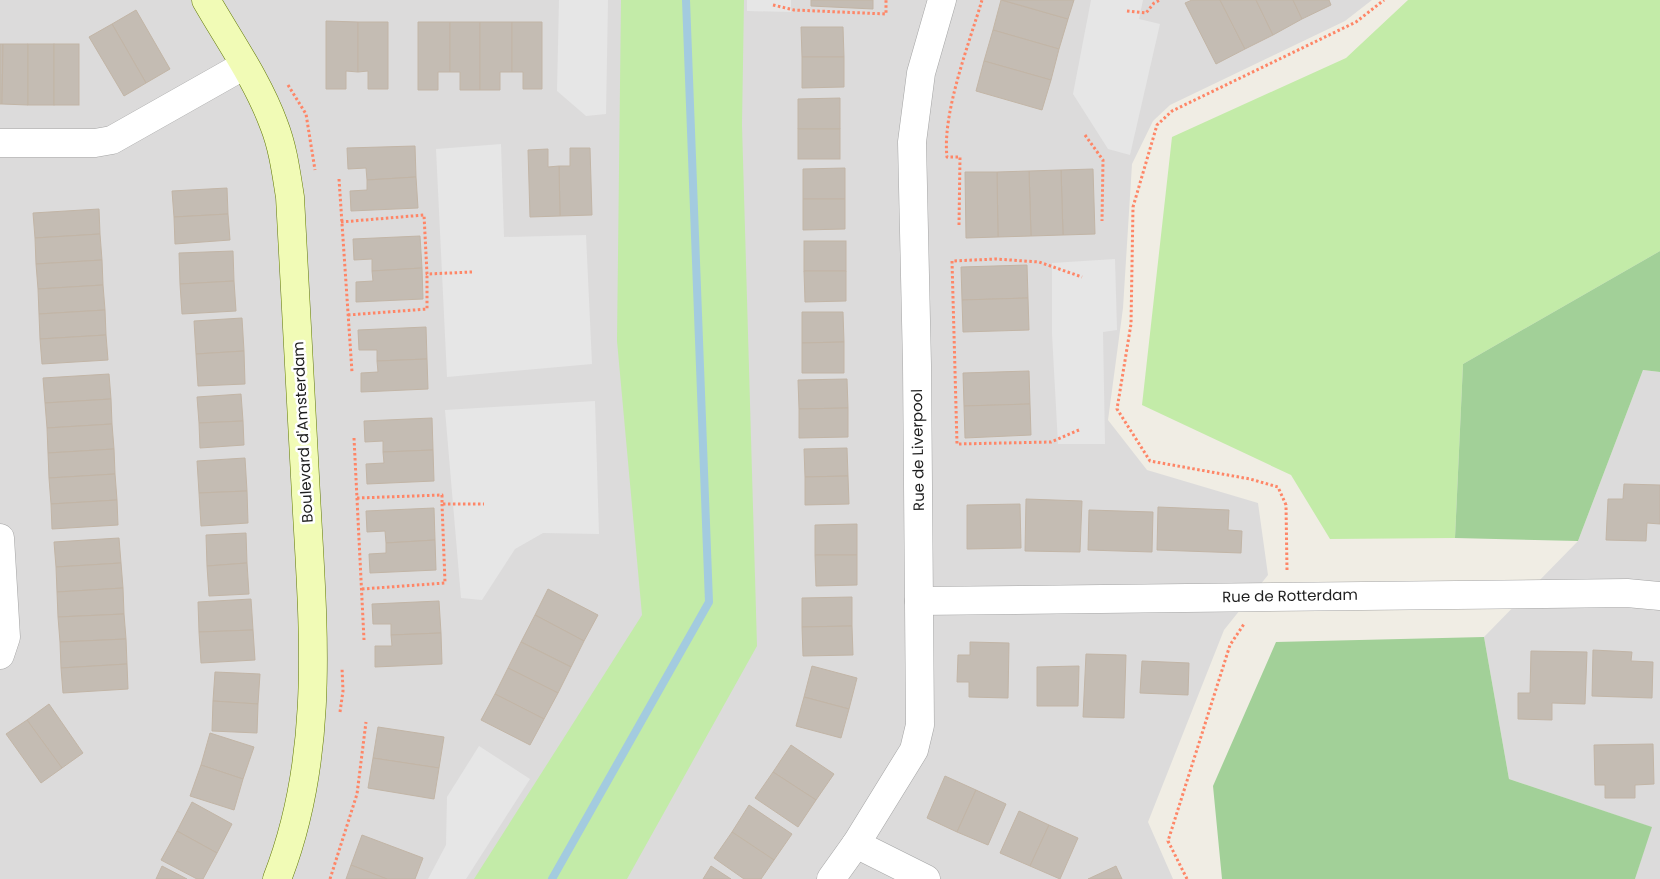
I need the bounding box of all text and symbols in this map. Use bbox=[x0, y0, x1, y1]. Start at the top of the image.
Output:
street label: Boulevard d'Amsterdam bbox=[287, 341, 318, 523]
street label: Rue de Liverpool bbox=[906, 389, 929, 511]
street label: Rue de Rotterdam bbox=[1222, 584, 1358, 607]

